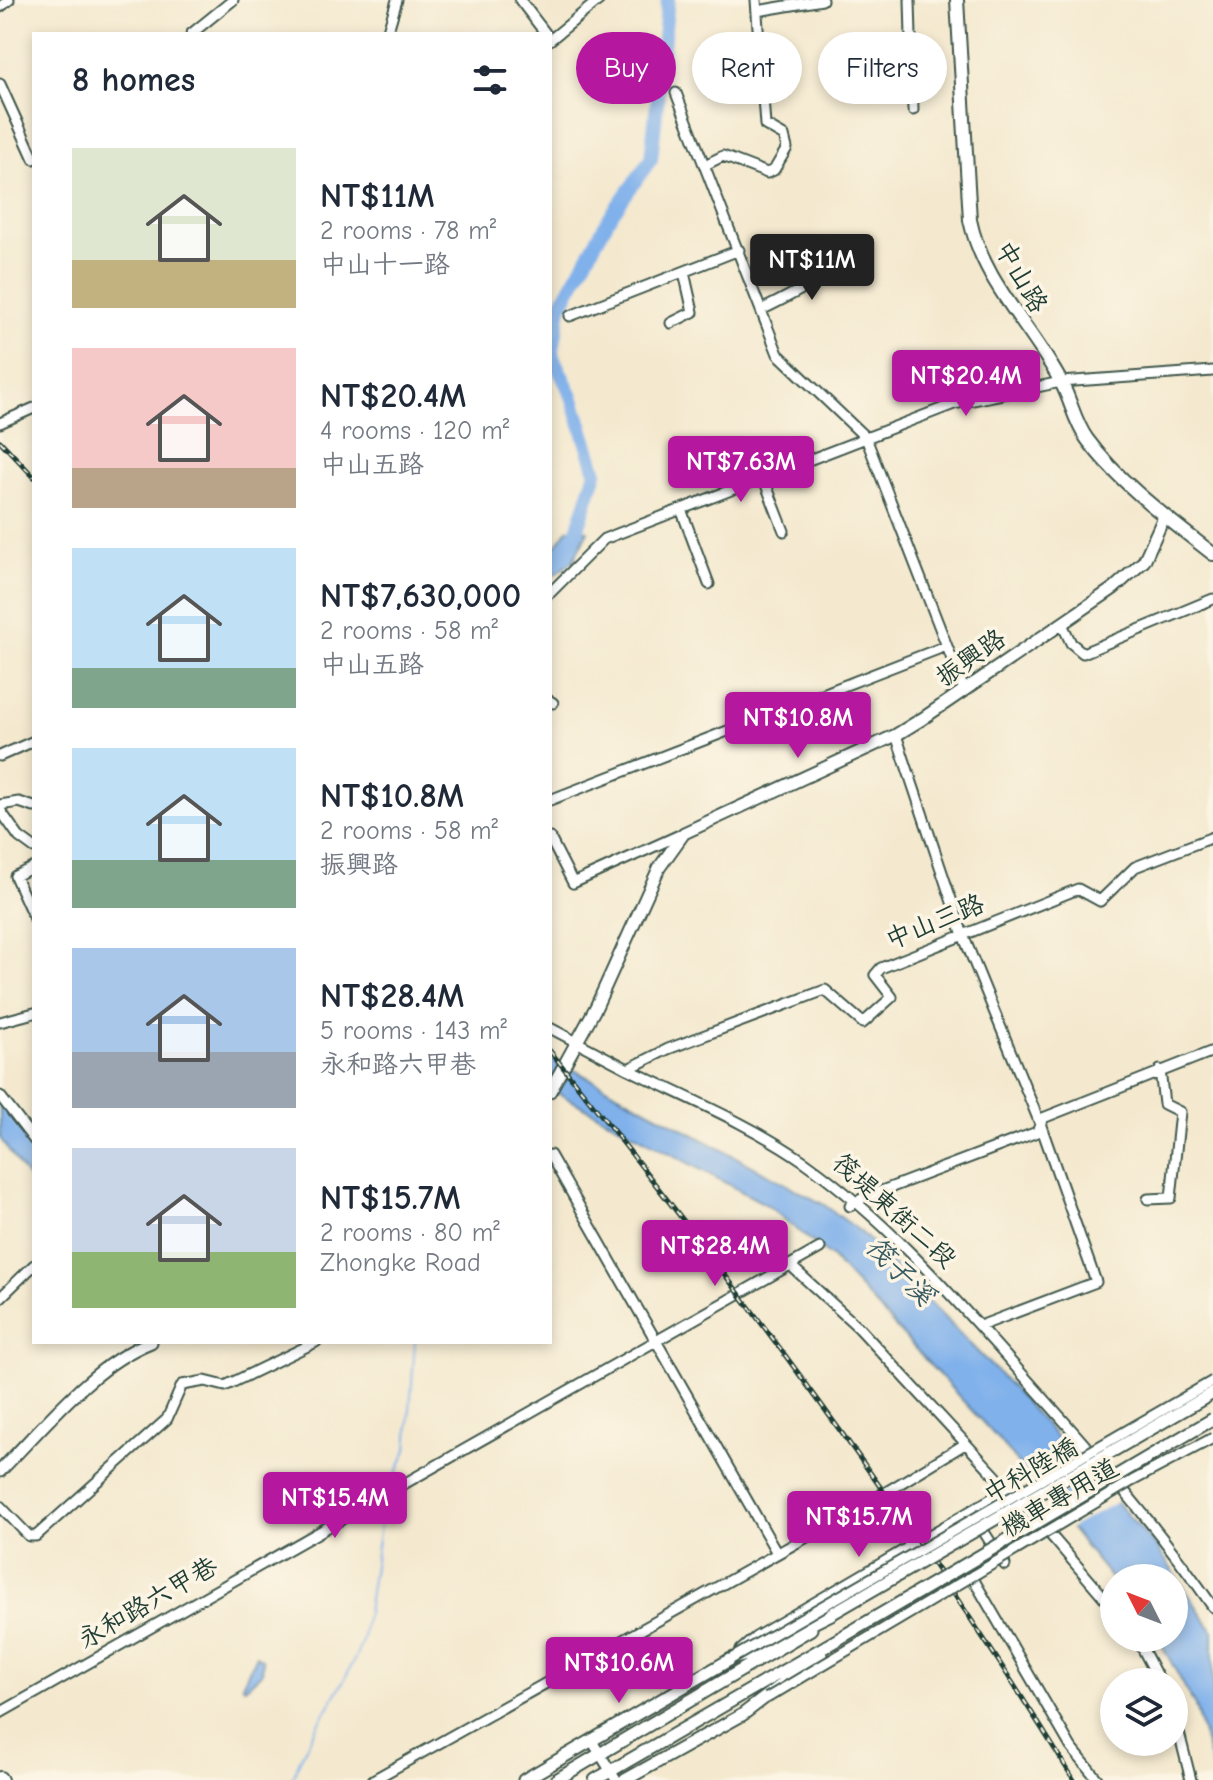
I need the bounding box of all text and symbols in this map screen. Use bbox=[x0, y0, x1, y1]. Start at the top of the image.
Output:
chip: Buy bbox=[576, 32, 676, 104]
chip: Rent bbox=[692, 32, 802, 104]
chip: Filters bbox=[818, 32, 947, 104]
icon: filters bbox=[468, 58, 512, 102]
text: 8 homes bbox=[72, 60, 195, 100]
text: NT$11M bbox=[320, 176, 435, 216]
icon: home bbox=[136, 180, 232, 276]
text: 2 rooms · 78 m² bbox=[320, 216, 496, 246]
pin: NT$11M bbox=[747, 234, 877, 302]
street label: 中山路 bbox=[989, 236, 1053, 318]
text: NT$11M bbox=[768, 245, 856, 275]
text: 中山十一路 bbox=[320, 250, 450, 280]
pin: NT$20.4M bbox=[883, 350, 1049, 418]
text: NT$20.4M bbox=[910, 361, 1022, 391]
text: NT$20.4M bbox=[320, 376, 466, 416]
icon: home bbox=[136, 380, 232, 476]
text: 4 rooms · 120 m² bbox=[320, 416, 509, 446]
pin: NT$7.63M bbox=[658, 436, 824, 504]
text: NT$7.63M bbox=[686, 447, 796, 477]
text: 中山五路 bbox=[320, 450, 424, 480]
text: NT$7,630,000 bbox=[320, 576, 521, 616]
icon: home bbox=[136, 580, 232, 676]
text: 2 rooms · 58 m² bbox=[320, 616, 498, 646]
street label: 振興路 bbox=[930, 623, 1012, 693]
text: 中山五路 bbox=[320, 650, 424, 680]
pin: NT$10.8M bbox=[715, 692, 881, 760]
text: NT$10.8M bbox=[743, 703, 853, 733]
text: NT$10.8M bbox=[320, 776, 464, 816]
icon: home bbox=[136, 780, 232, 876]
text: 2 rooms · 58 m² bbox=[320, 816, 498, 846]
text: 振興路 bbox=[320, 850, 398, 880]
street label: 中山三路 bbox=[881, 889, 989, 955]
text: NT$28.4M bbox=[320, 976, 464, 1016]
icon: home bbox=[136, 980, 232, 1076]
text: 5 rooms · 143 m² bbox=[320, 1016, 507, 1046]
text: 永和路六甲巷 bbox=[320, 1050, 476, 1080]
street label: 筏堤東街二段 bbox=[826, 1148, 962, 1274]
text: NT$15.7M bbox=[320, 1178, 461, 1218]
icon: home bbox=[136, 1180, 232, 1276]
text: 2 rooms · 80 m² bbox=[320, 1218, 500, 1248]
pin: NT$28.4M bbox=[632, 1220, 798, 1288]
water label: 筏子溪 bbox=[859, 1230, 942, 1313]
text: NT$28.4M bbox=[660, 1231, 770, 1261]
text: Zhongke Road bbox=[320, 1248, 481, 1278]
street label: 中科陸橋 bbox=[978, 1432, 1084, 1510]
street label: 機車專用道 bbox=[996, 1453, 1124, 1543]
pin: NT$15.4M bbox=[252, 1472, 418, 1540]
text: NT$15.4M bbox=[281, 1483, 389, 1513]
pin: NT$15.7M bbox=[776, 1491, 942, 1559]
text: NT$15.7M bbox=[805, 1502, 913, 1532]
street label: 永和路六甲巷 bbox=[73, 1551, 223, 1655]
north arrow bbox=[1100, 1564, 1188, 1652]
map controls bbox=[1100, 1564, 1188, 1756]
pin: NT$10.6M bbox=[536, 1637, 702, 1705]
text: NT$10.6M bbox=[564, 1648, 674, 1678]
button: layers bbox=[1100, 1668, 1188, 1756]

